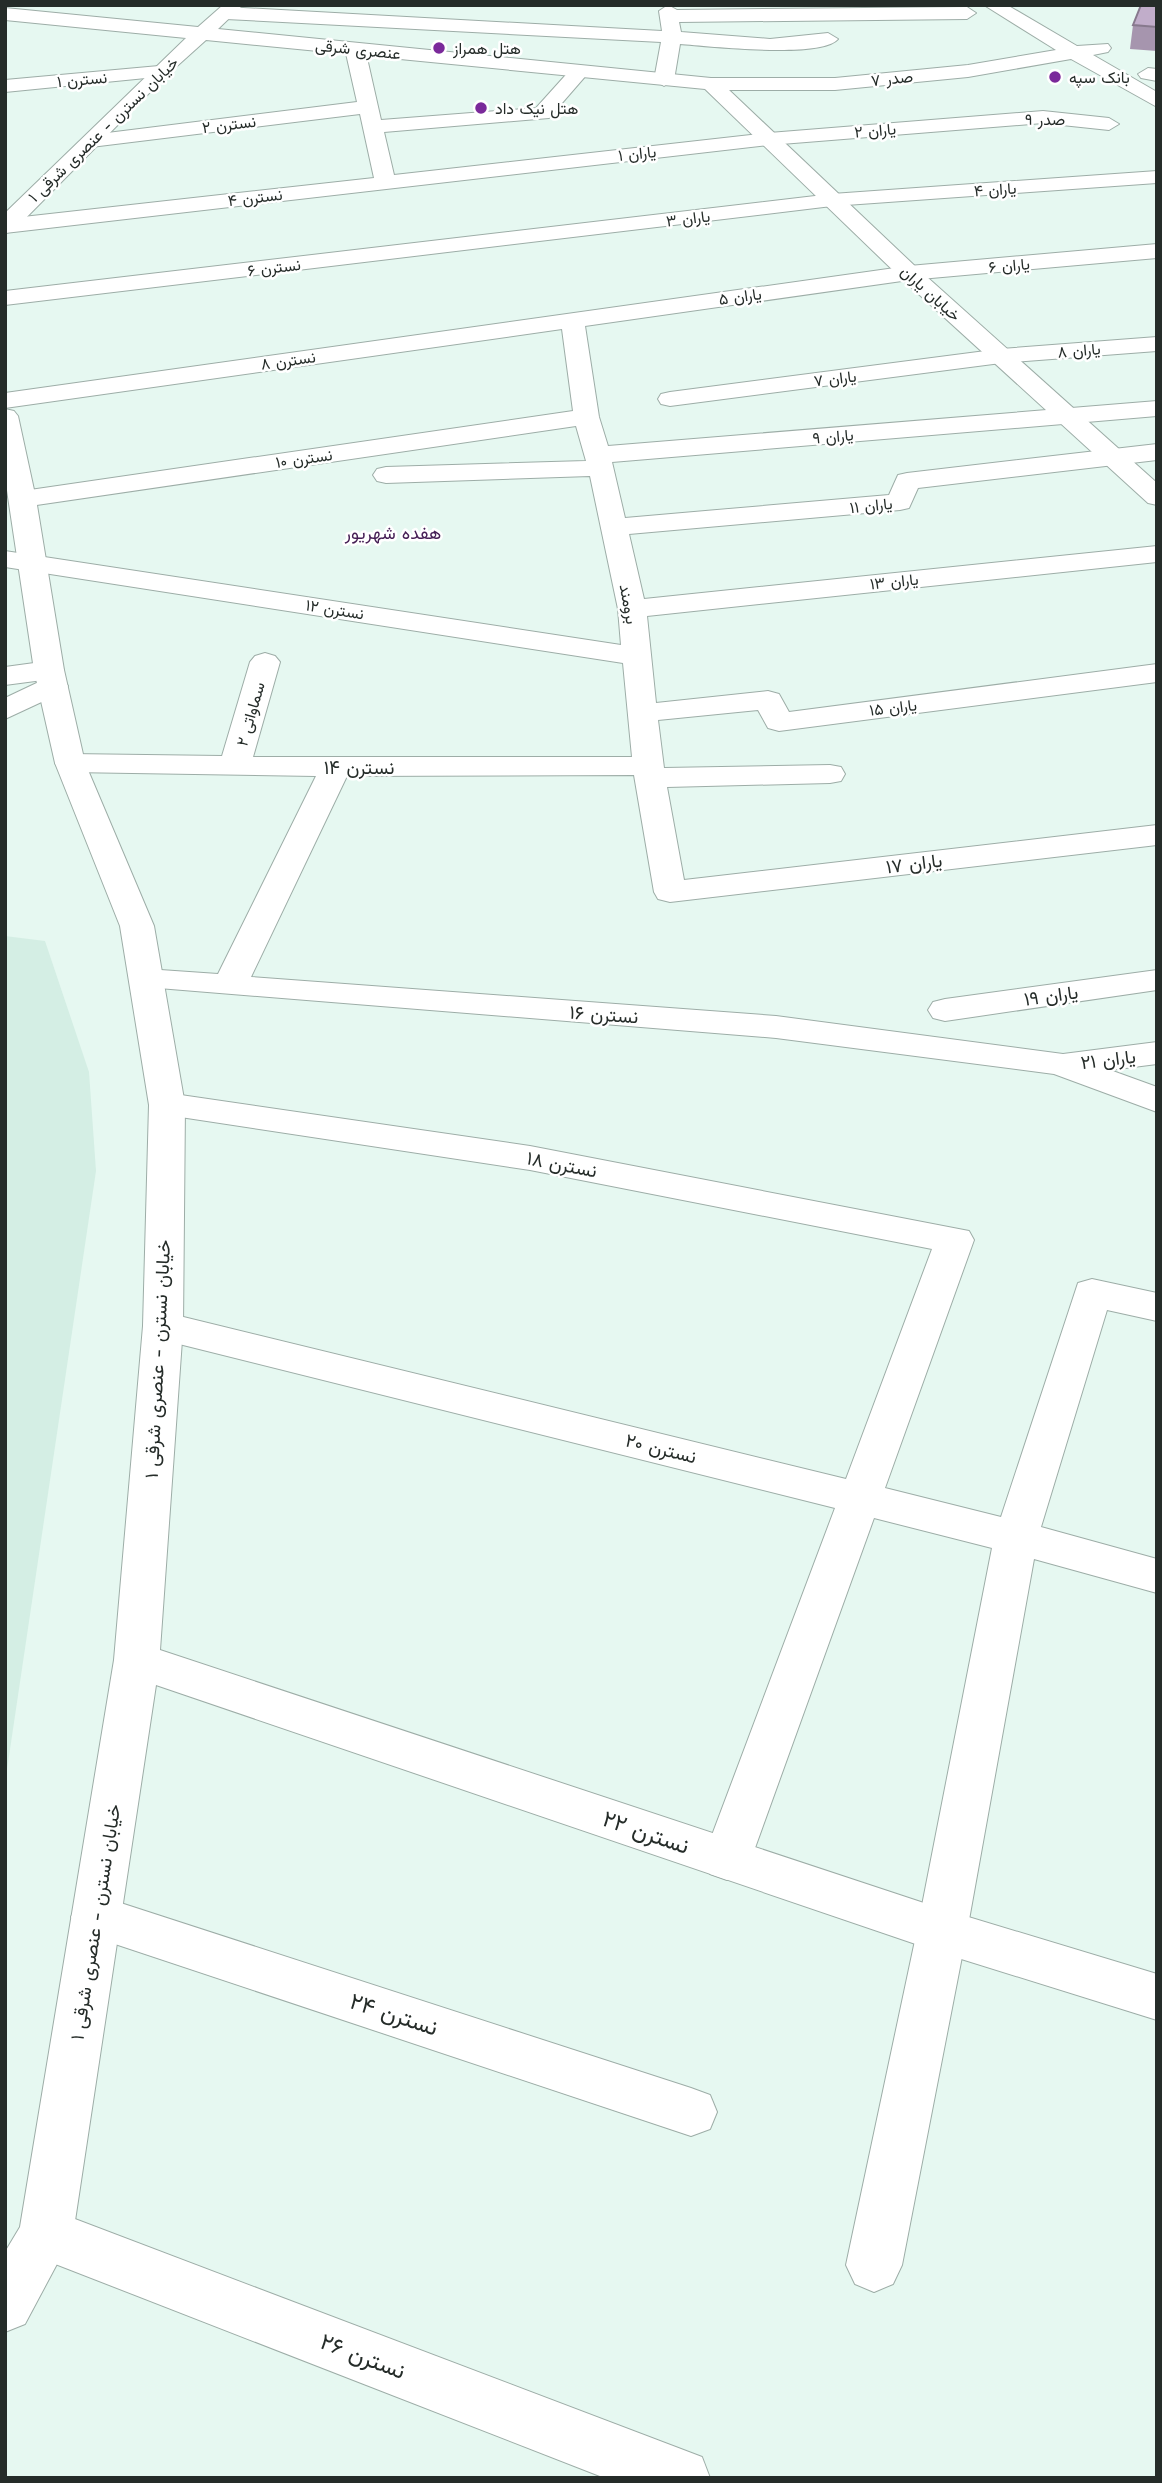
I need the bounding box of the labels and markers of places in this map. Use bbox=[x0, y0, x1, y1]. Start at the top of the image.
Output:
place label: هتل همراز bbox=[452, 39, 521, 59]
marker: هتل همراز bbox=[431, 40, 447, 56]
place label: بانک سپه bbox=[1069, 68, 1130, 89]
marker: بانک سپه bbox=[1047, 69, 1063, 85]
place label: هتل نیک داد bbox=[495, 99, 578, 119]
marker: هتل نیک داد bbox=[473, 100, 489, 116]

